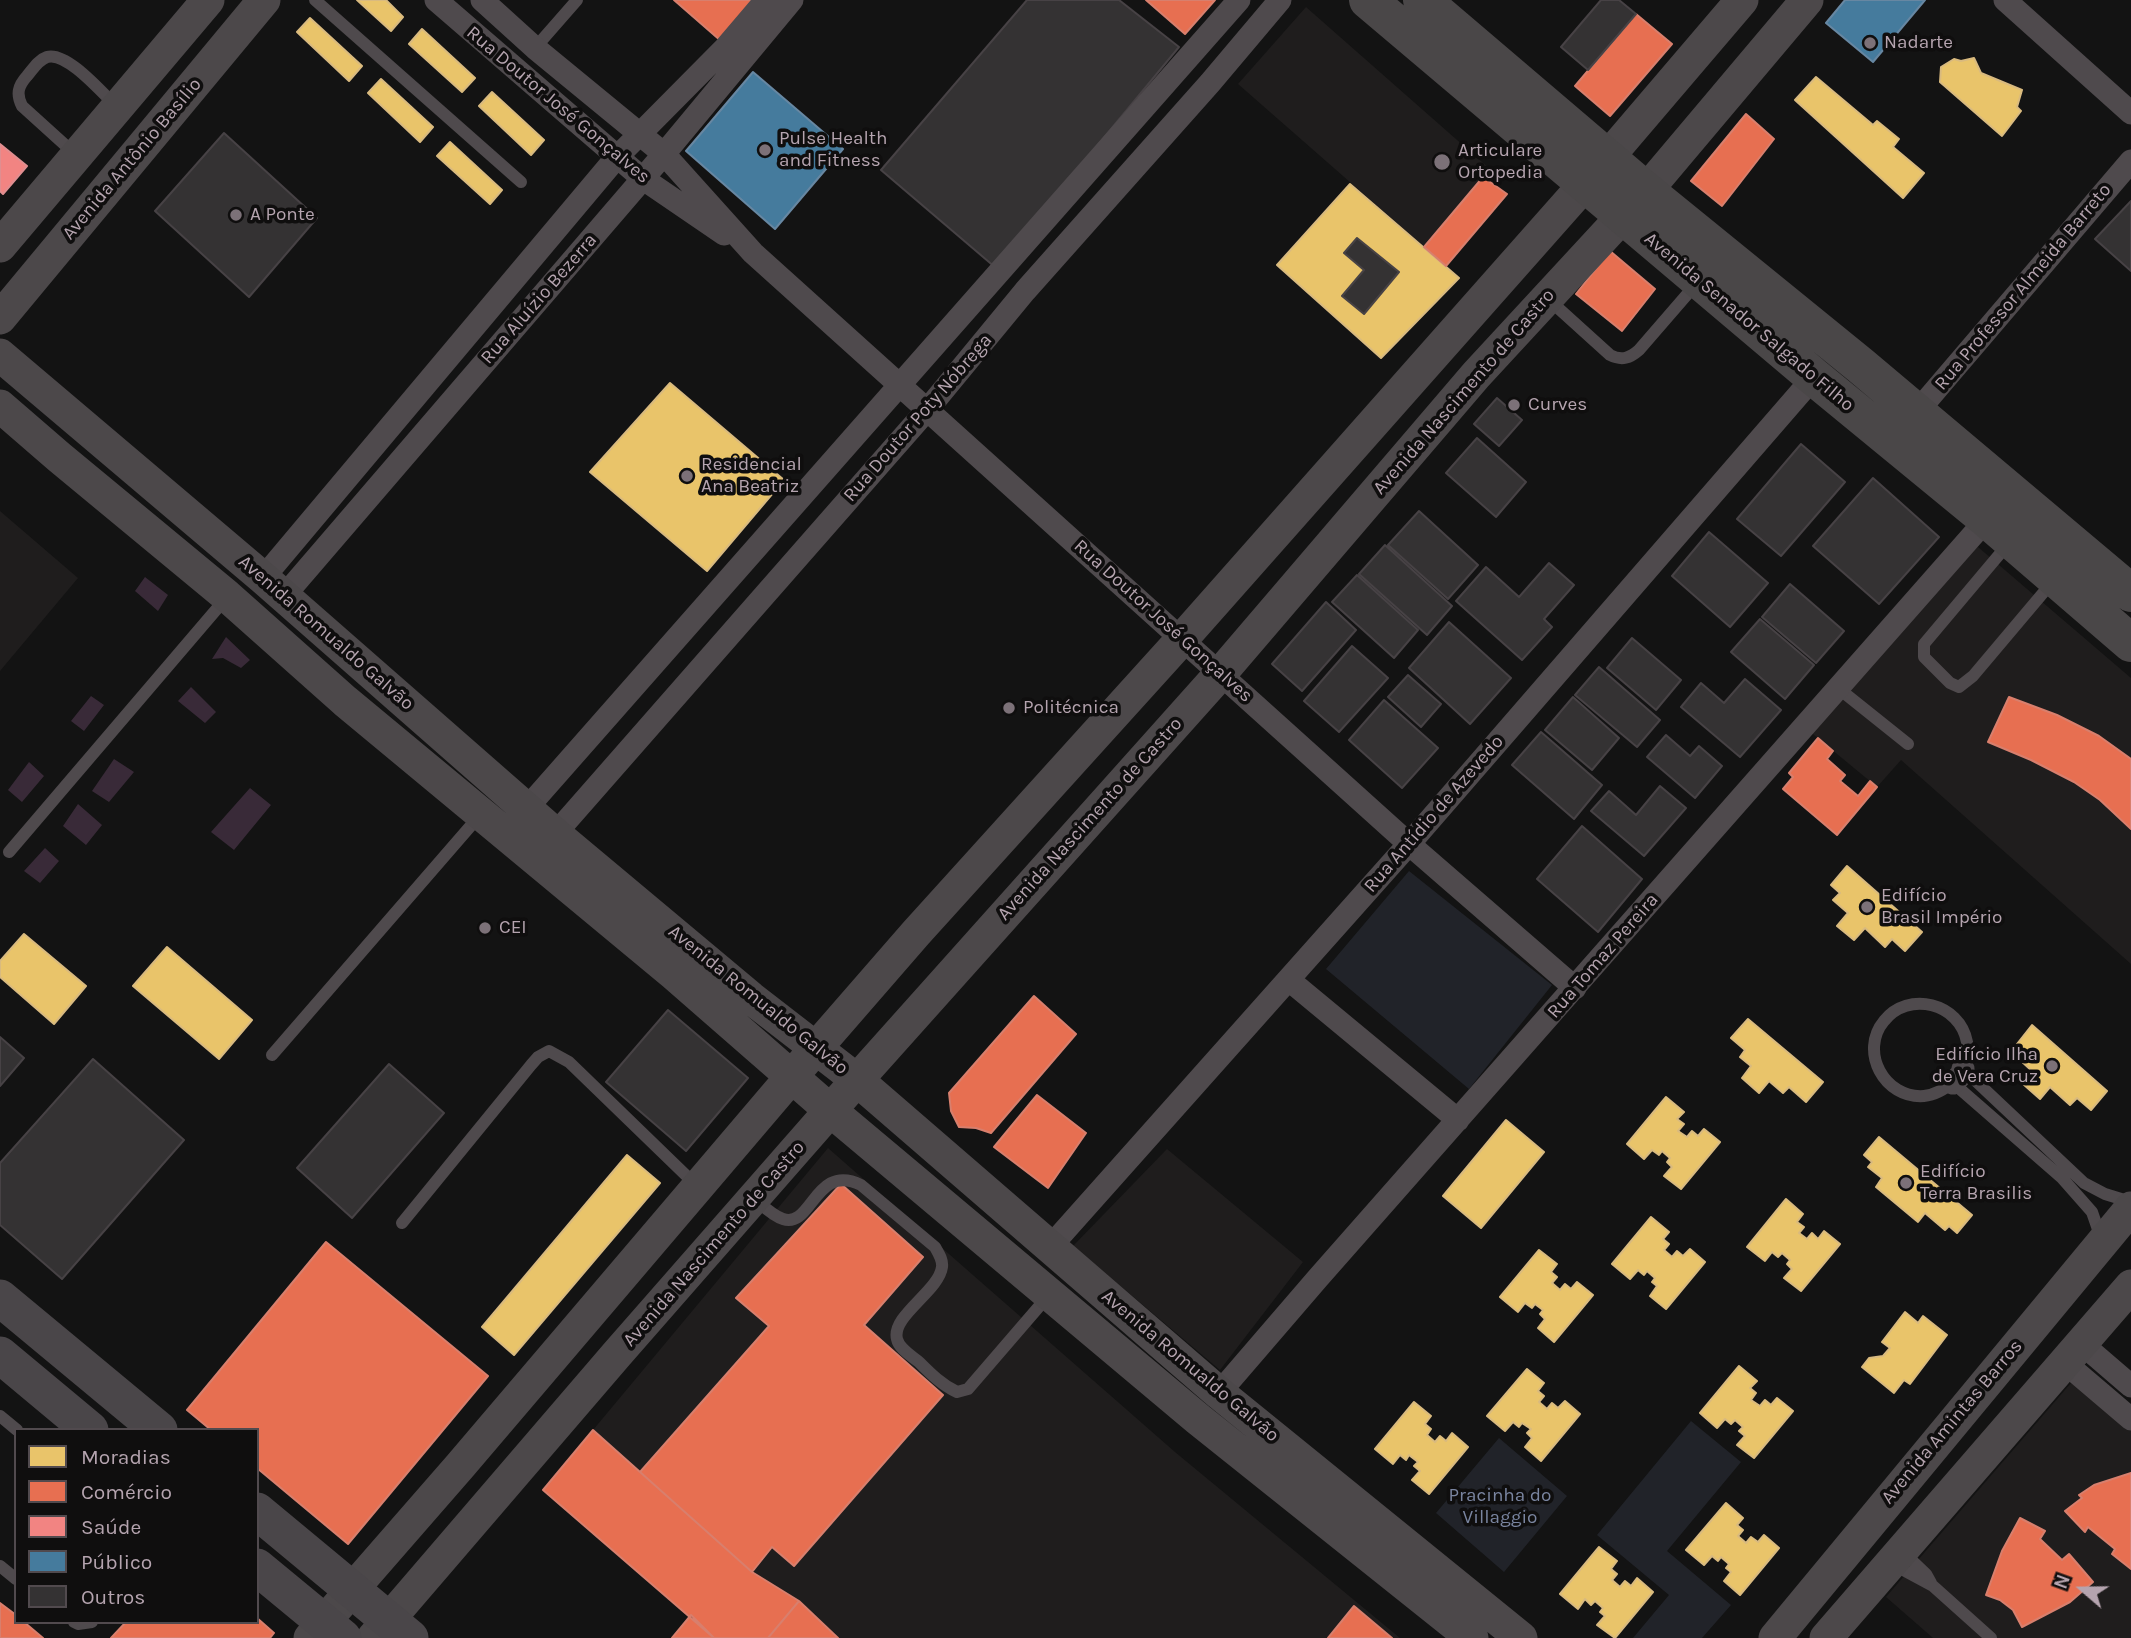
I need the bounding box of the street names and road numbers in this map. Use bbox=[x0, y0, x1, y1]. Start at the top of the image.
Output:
street label: Rua Doutor José Gonçalves bbox=[462, 21, 654, 189]
street label: Avenida Antônio Basílio bbox=[58, 73, 206, 245]
street label: Rua Professor Almeida Barreto bbox=[1930, 179, 2116, 395]
street label: Avenida Senador Salgado Filho bbox=[1640, 228, 1858, 416]
street label: Rua Aluízio Bezerra bbox=[476, 229, 602, 369]
street label: Avenida Nascimento de Castro bbox=[1368, 284, 1560, 500]
street label: Rua Doutor Poty Nóbrega bbox=[839, 329, 997, 507]
street label: Rua Doutor José Gonçalves bbox=[1069, 535, 1257, 707]
street label: Avenida Romualdo Galvão bbox=[234, 551, 418, 715]
street label: Avenida Nascimento de Castro bbox=[993, 713, 1187, 925]
street label: Rua Antídio de Azevedo bbox=[1359, 731, 1509, 897]
street label: Rua Tomaz Pereira bbox=[1543, 889, 1663, 1023]
street label: Avenida Romualdo Galvão bbox=[663, 920, 853, 1080]
street label: Avenida Nascimento de Castro bbox=[618, 1136, 810, 1352]
street label: Avenida Romualdo Galvão bbox=[1097, 1285, 1283, 1447]
street label: Avenida Amintas Barros bbox=[1877, 1335, 2027, 1509]

